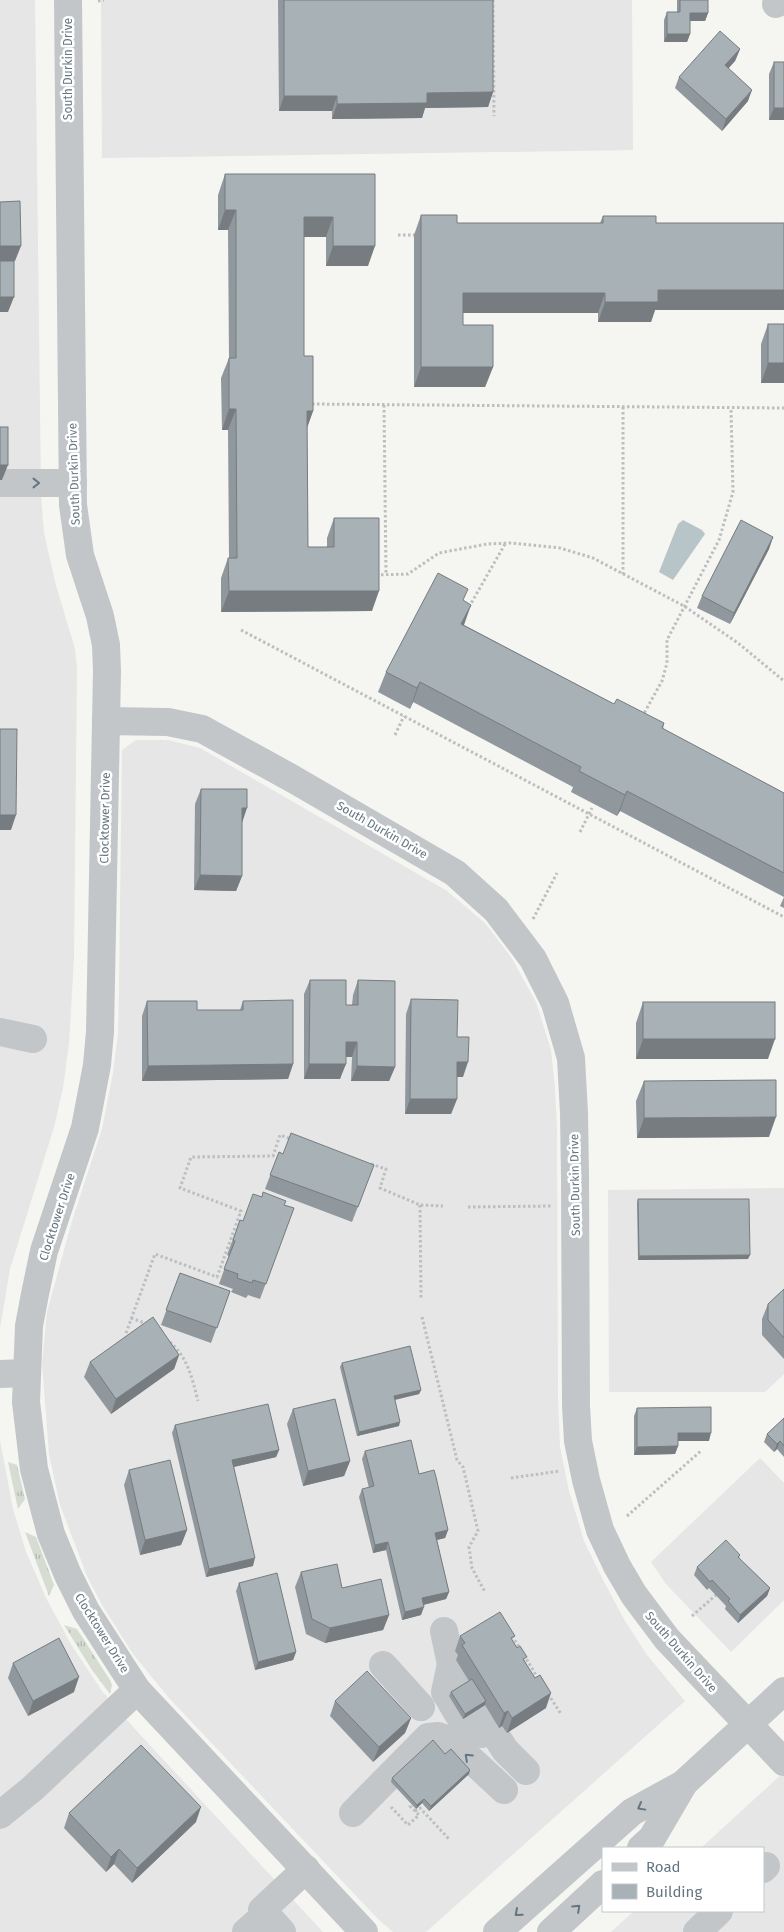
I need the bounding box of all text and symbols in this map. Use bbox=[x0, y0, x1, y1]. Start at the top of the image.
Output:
street label: South Durkin Drive bbox=[61, 18, 75, 120]
street label: South Durkin Drive bbox=[65, 423, 83, 525]
one-way arrow bbox=[33, 478, 41, 488]
street label: Clocktower Drive bbox=[97, 772, 113, 864]
street label: South Durkin Drive bbox=[334, 798, 430, 862]
street label: South Durkin Drive bbox=[567, 1134, 583, 1236]
street label: Clocktower Drive bbox=[36, 1171, 78, 1263]
street label: Clocktower Drive bbox=[72, 1591, 132, 1675]
street label: South Durkin Drive bbox=[642, 1609, 720, 1695]
one-way arrow bbox=[465, 1754, 474, 1763]
one-way arrow bbox=[637, 1801, 646, 1811]
legend bbox=[602, 1847, 764, 1912]
text: Road bbox=[646, 1858, 681, 1876]
text: Building bbox=[646, 1883, 702, 1901]
one-way arrow bbox=[571, 1905, 580, 1914]
one-way arrow bbox=[514, 1907, 523, 1916]

